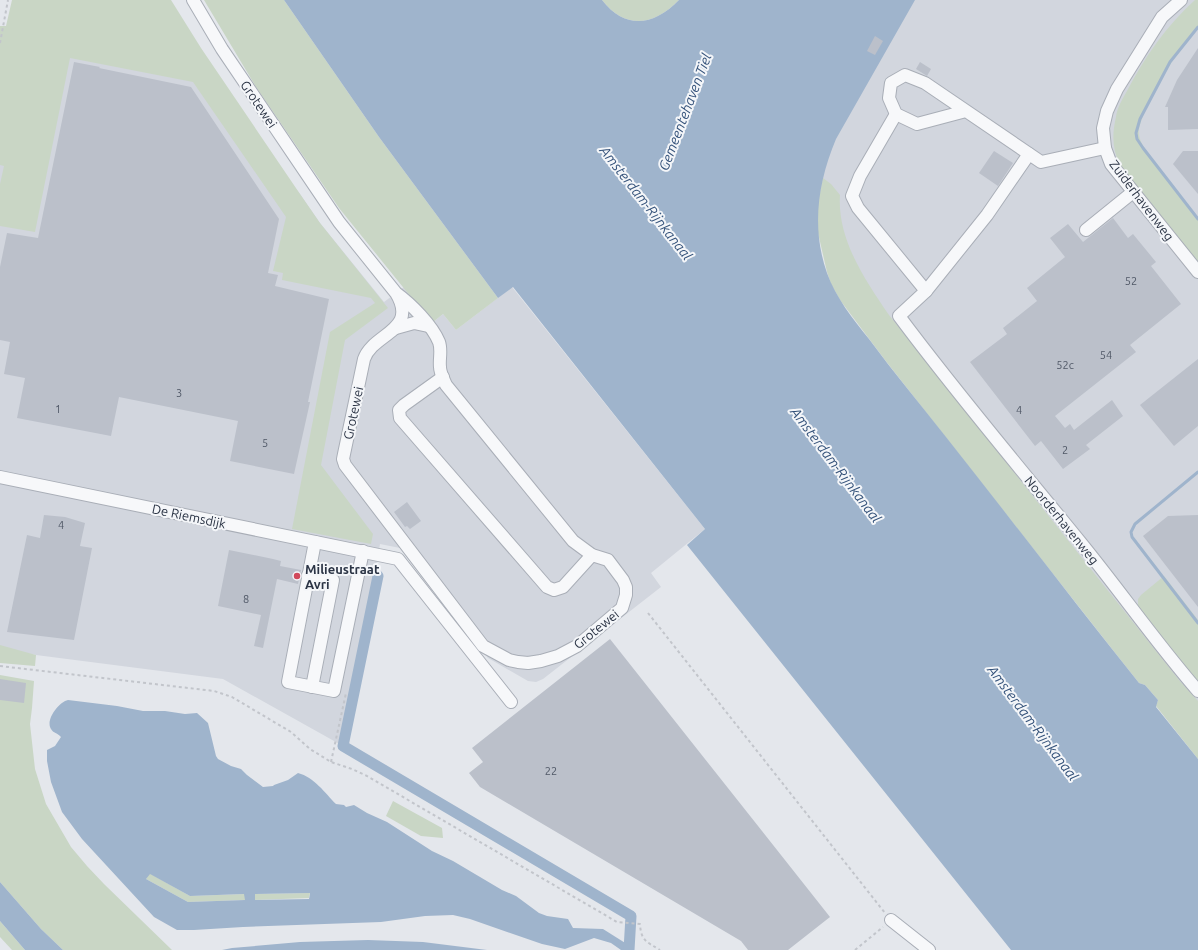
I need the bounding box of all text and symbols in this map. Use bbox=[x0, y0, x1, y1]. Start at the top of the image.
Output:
water label: Gemeentehaven Tiel bbox=[655, 51, 715, 173]
street label: Grotewei bbox=[238, 78, 280, 130]
water label: Amsterdam-Rijnkanaal bbox=[596, 142, 695, 263]
street label: Zuiderhavenweg bbox=[1107, 157, 1177, 243]
house number: 52 bbox=[1125, 275, 1137, 287]
house number: 54 bbox=[1100, 349, 1112, 361]
house number: 52c bbox=[1056, 359, 1074, 371]
street label: Grotewei bbox=[341, 385, 365, 441]
house number: 3 bbox=[176, 387, 182, 399]
house number: 1 bbox=[55, 403, 61, 415]
water label: Amsterdam-Rijnkanaal bbox=[787, 403, 885, 526]
house number: 4 bbox=[1016, 404, 1022, 416]
house number: 5 bbox=[262, 437, 268, 449]
house number: 2 bbox=[1062, 444, 1068, 456]
street label: Noorderhavenweg bbox=[1022, 473, 1102, 567]
street label: De Riemsdijk bbox=[151, 501, 228, 531]
house number: 4 bbox=[58, 519, 64, 531]
place label: Milieustraat Avri bbox=[305, 562, 380, 591]
marker: Milieustraat Avri bbox=[292, 571, 302, 581]
house number: 8 bbox=[243, 593, 249, 605]
street label: Grotewei bbox=[571, 607, 621, 651]
water label: Amsterdam-Rijnkanaal bbox=[984, 661, 1082, 784]
house number: 22 bbox=[545, 765, 557, 777]

